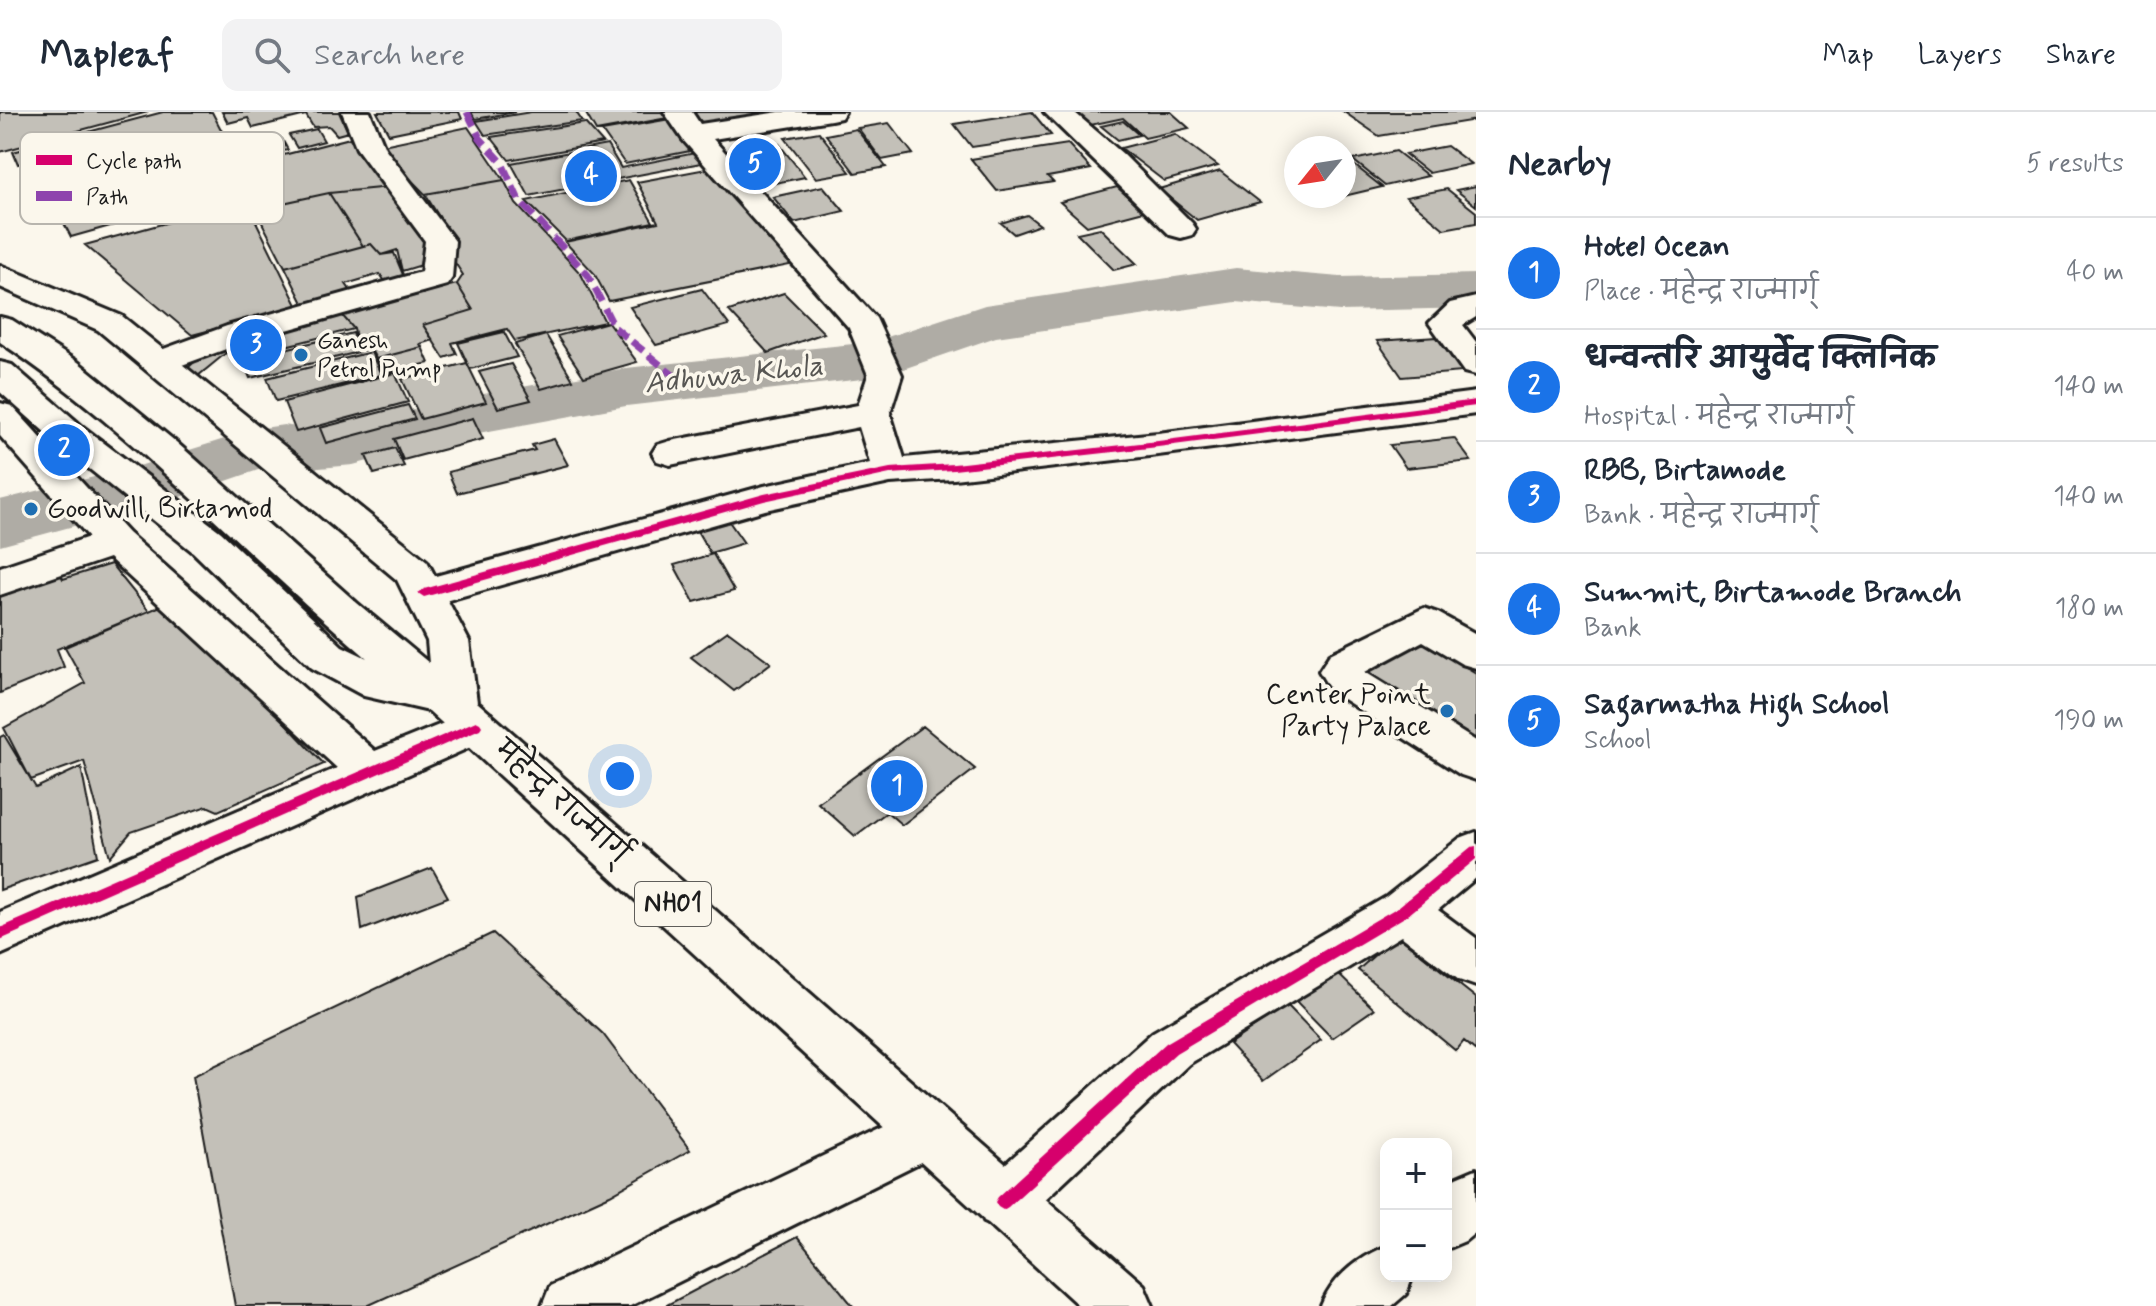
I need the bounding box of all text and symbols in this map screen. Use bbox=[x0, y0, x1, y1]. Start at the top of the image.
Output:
search box bbox=[222, 19, 782, 91]
text: Mapleaf bbox=[40, 31, 174, 80]
icon: search bbox=[250, 33, 294, 77]
text: Search here bbox=[314, 36, 465, 75]
text: Map bbox=[1823, 37, 1874, 74]
text: Layers bbox=[1918, 37, 2002, 74]
text: Share bbox=[2046, 37, 2116, 74]
legend bbox=[20, 132, 284, 224]
pin: 5 bbox=[729, 134, 781, 194]
north arrow bbox=[1284, 136, 1356, 208]
text: Nearby bbox=[1508, 142, 1612, 187]
pin: 4 bbox=[565, 146, 617, 206]
text: 5 results bbox=[2026, 147, 2124, 181]
text: Cycle path bbox=[86, 148, 182, 176]
text: Path bbox=[86, 184, 128, 212]
text: Hotel Ocean bbox=[1584, 227, 1730, 266]
text: 1 bbox=[1528, 256, 1540, 290]
text: 40 m bbox=[2066, 256, 2124, 290]
text: Place · महेन्द्र राज्मार्ग् bbox=[1584, 275, 1819, 309]
pin: 3 bbox=[230, 315, 282, 375]
place label: Ganesh Petrol Pump bbox=[317, 326, 442, 385]
text: धन्वन्तरि आयुर्वेद क्लिनिक bbox=[1584, 340, 1936, 379]
marker: Ganesh Petrol Pump bbox=[292, 346, 310, 364]
water label: Adhuwa Khola bbox=[643, 346, 825, 404]
text: 2 bbox=[1528, 370, 1540, 404]
text: 140 m bbox=[2053, 370, 2124, 404]
text: Hospital · महेन्द्र राज्मार्ग् bbox=[1584, 400, 1854, 434]
pin: 2 bbox=[38, 420, 90, 480]
text: RBB, Birtamode bbox=[1584, 451, 1786, 490]
text: 3 bbox=[1528, 480, 1540, 514]
text: 140 m bbox=[2053, 480, 2124, 514]
place label: Goodwill, Birtamod bbox=[47, 491, 272, 528]
text: Bank · महेन्द्र राज्मार्ग् bbox=[1584, 499, 1819, 533]
marker: Goodwill, Birtamod bbox=[22, 500, 40, 518]
text: Summit, Birtamode Branch bbox=[1584, 573, 1962, 612]
text: 4 bbox=[1526, 592, 1542, 626]
text: 180 m bbox=[2055, 592, 2124, 626]
text: Bank bbox=[1584, 612, 1641, 646]
place label: Center Point Party Palace bbox=[1266, 677, 1432, 746]
text: Sagarmatha High School bbox=[1584, 685, 1889, 724]
marker: Center Point Party Palace bbox=[1438, 702, 1456, 720]
text: 5 bbox=[1526, 704, 1542, 738]
text: 190 m bbox=[2054, 704, 2124, 738]
text: School bbox=[1584, 724, 1651, 758]
street label: महेन्द्र राज्मार्ग् bbox=[484, 725, 643, 875]
your location bbox=[600, 756, 640, 796]
pin: 1 bbox=[871, 756, 923, 816]
road number: NH01 bbox=[635, 882, 711, 926]
map controls bbox=[1380, 1138, 1452, 1282]
button: + bbox=[1380, 1138, 1452, 1210]
button: − bbox=[1380, 1210, 1452, 1282]

